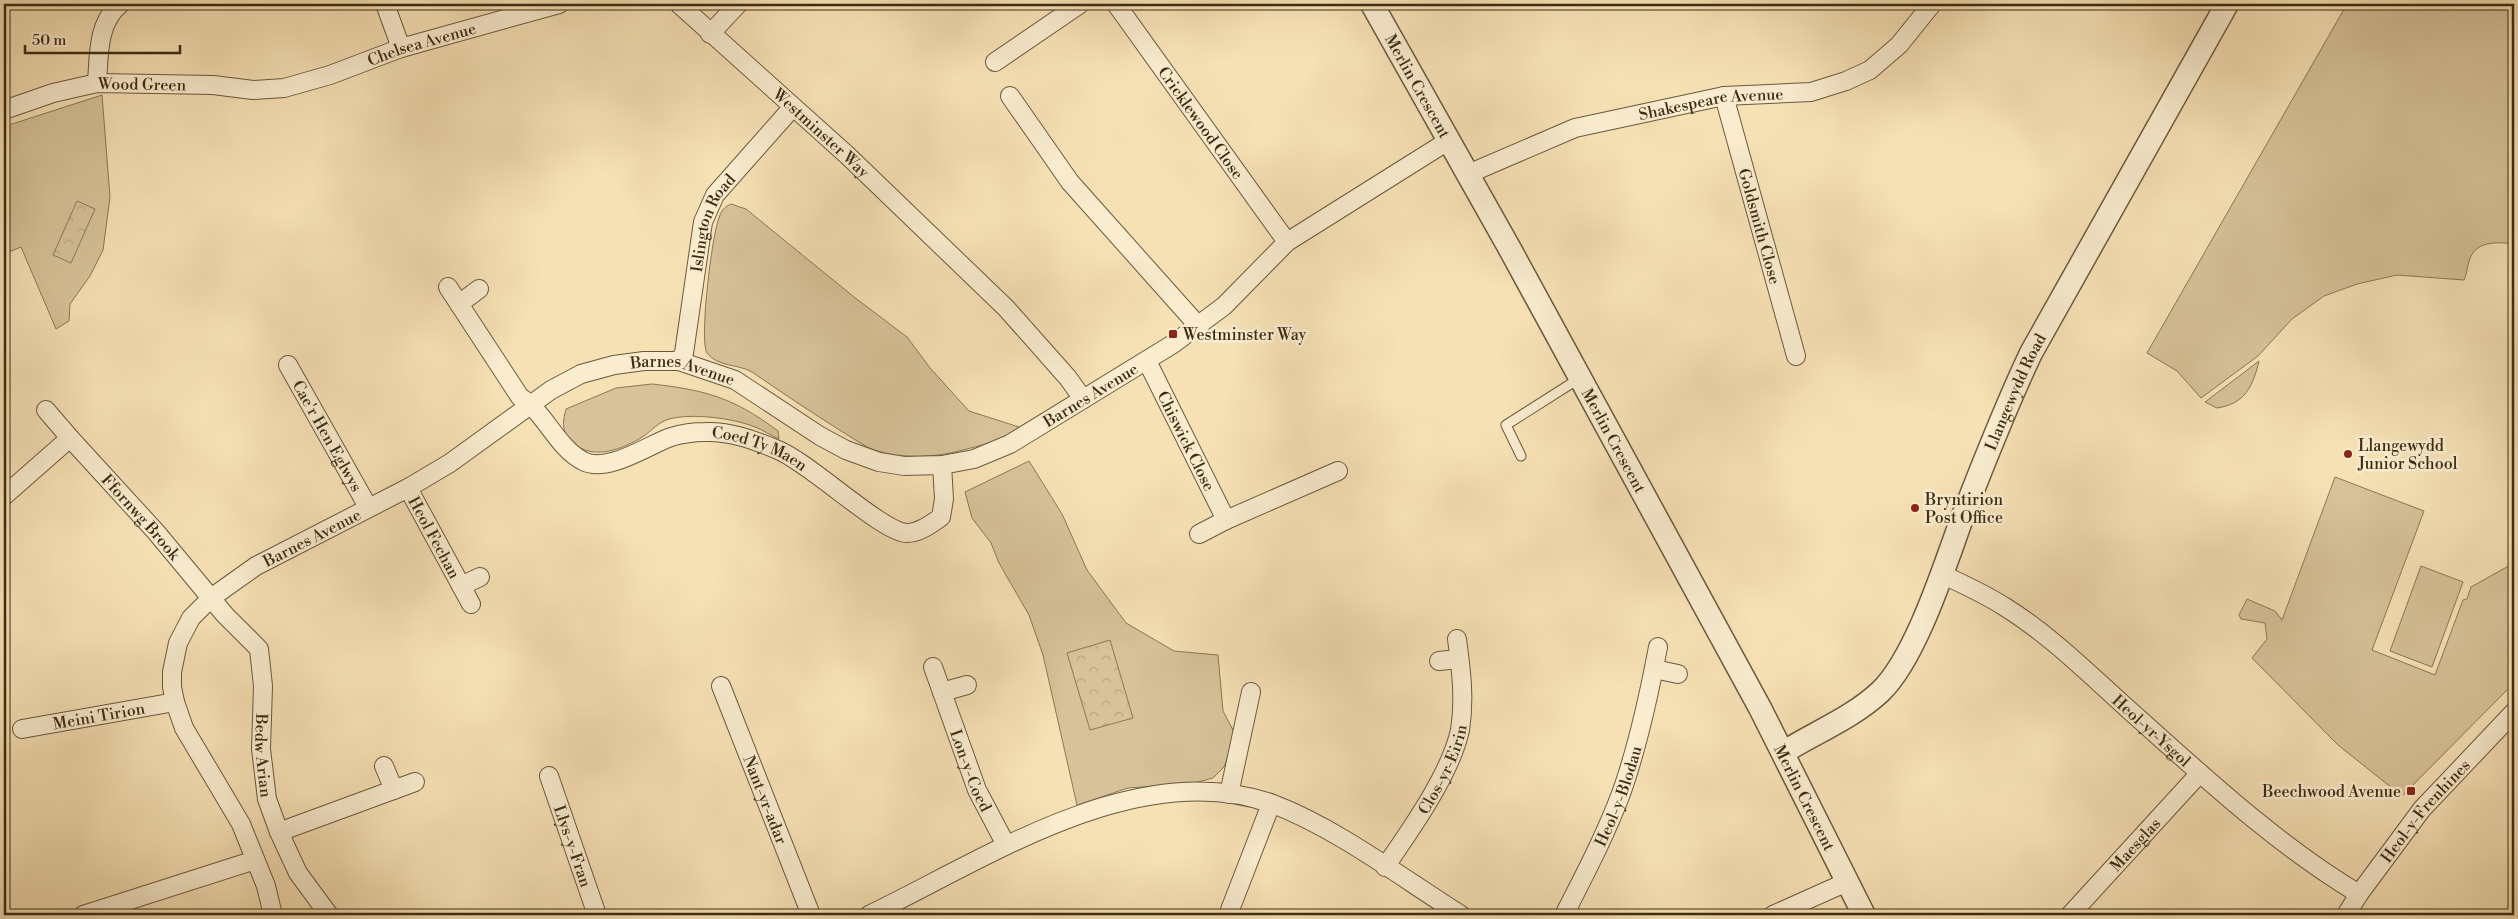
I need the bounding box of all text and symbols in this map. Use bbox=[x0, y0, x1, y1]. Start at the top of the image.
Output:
street label: Chelsea Avenue bbox=[365, 19, 478, 71]
scale bar bbox=[25, 22, 180, 54]
text: 50 m bbox=[32, 31, 66, 50]
street label: Merlin Crescent bbox=[1380, 31, 1455, 142]
street label: Cricklewood Close bbox=[1153, 63, 1248, 183]
street label: Wood Green bbox=[97, 74, 187, 96]
street label: Westminster Way bbox=[768, 84, 873, 182]
street label: Shakespeare Avenue bbox=[1637, 84, 1784, 125]
street label: Goldsmith Close bbox=[1734, 166, 1785, 287]
street label: Islington Road bbox=[687, 170, 740, 274]
place label: Westminster Way bbox=[1182, 325, 1307, 345]
marker: Westminster Way bbox=[1167, 328, 1179, 340]
street label: Llangewydd Road bbox=[1981, 330, 2051, 454]
street label: Barnes Avenue bbox=[628, 352, 737, 390]
street label: Barnes Avenue bbox=[1039, 359, 1142, 433]
street label: Cae'r Hen Eglwys bbox=[288, 377, 366, 495]
street label: Merlin Crescent bbox=[1577, 385, 1650, 497]
street label: Chiswick Close bbox=[1152, 388, 1219, 494]
street label: Coed Ty Maen bbox=[711, 423, 811, 476]
place label: Llangewydd Junior School bbox=[2357, 436, 2458, 474]
marker: Llangewydd Junior School bbox=[2342, 448, 2354, 460]
street label: Ffornwg Brook bbox=[97, 470, 185, 566]
place label: Bryntirion Post Office bbox=[1924, 490, 2003, 528]
street label: Heol Fechan bbox=[403, 493, 464, 583]
marker: Bryntirion Post Office bbox=[1909, 502, 1921, 514]
street label: Barnes Avenue bbox=[259, 505, 364, 572]
street label: Heol-yr-Ysgol bbox=[2108, 691, 2195, 772]
street label: Meini Tirion bbox=[51, 698, 147, 734]
street label: Bedw Arian bbox=[250, 712, 276, 799]
street label: Clos-yr-Eirin bbox=[1414, 723, 1472, 818]
street label: Lon-y-Coed bbox=[945, 727, 996, 815]
street label: Merlin Crescent bbox=[1769, 742, 1839, 855]
street label: Heol-y-Blodau bbox=[1591, 744, 1646, 850]
street label: Nant-yr-adar bbox=[738, 753, 791, 847]
street label: Heol-y-Frenhines bbox=[2377, 756, 2475, 867]
place label: Beechwood Avenue bbox=[2261, 782, 2401, 802]
marker: Beechwood Avenue bbox=[2405, 785, 2417, 797]
street label: Llys-y-Fran bbox=[549, 803, 596, 890]
street label: Maesglas bbox=[2106, 814, 2165, 876]

